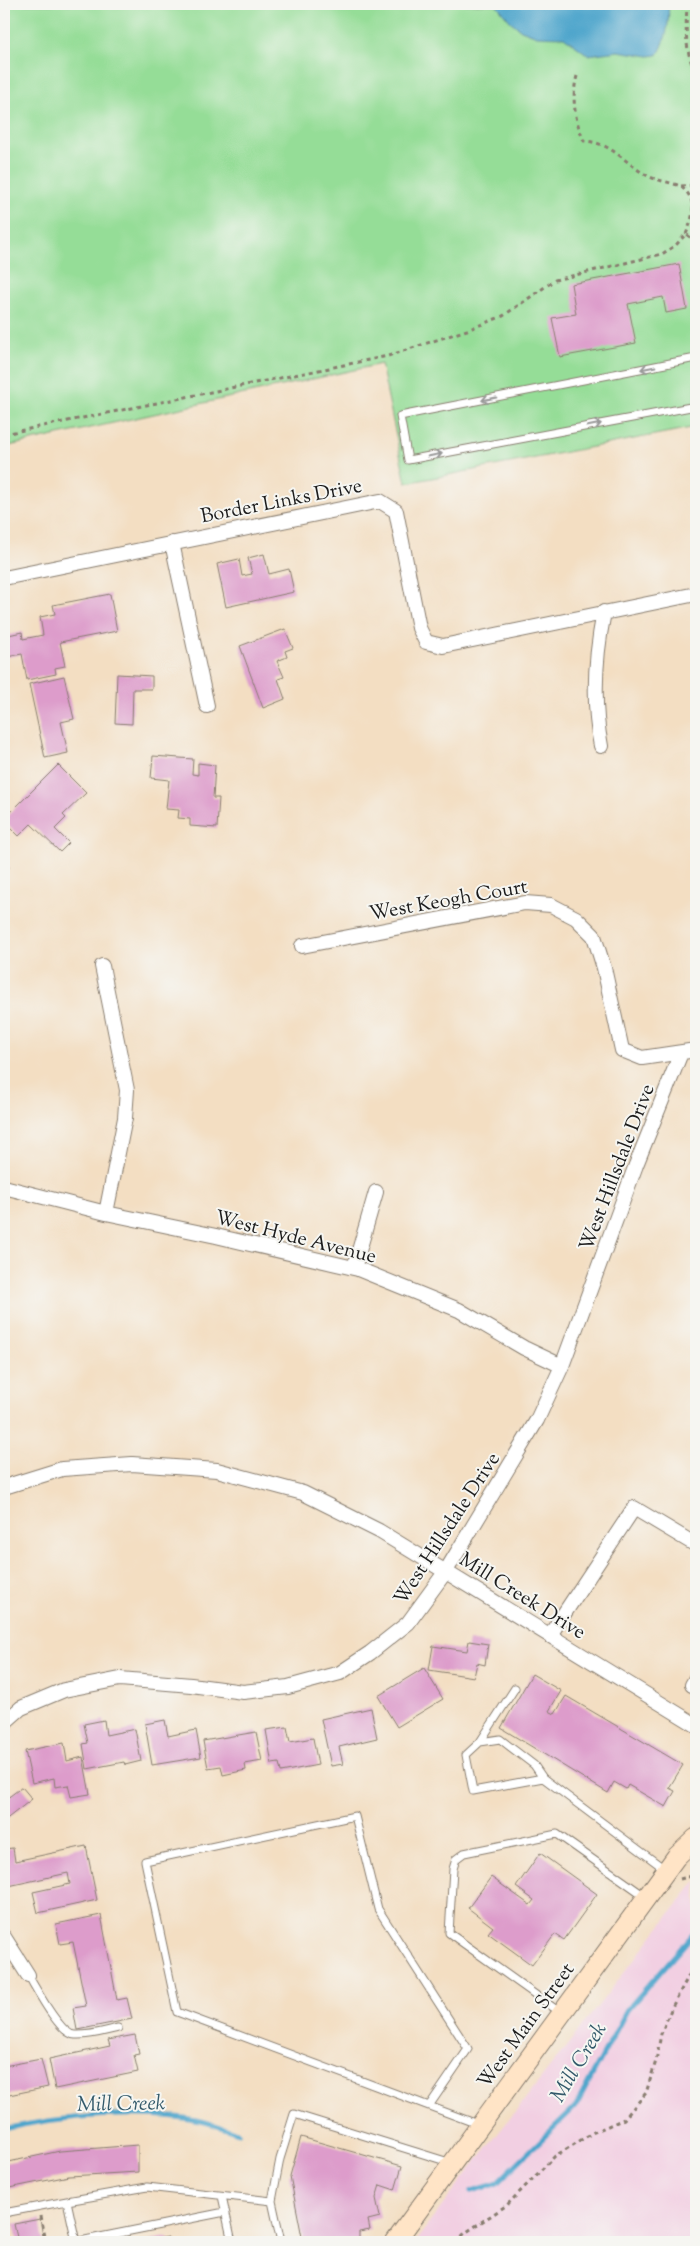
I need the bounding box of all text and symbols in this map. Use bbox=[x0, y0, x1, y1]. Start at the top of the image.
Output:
one-way arrow bbox=[641, 363, 657, 373]
one-way arrow bbox=[481, 394, 497, 404]
one-way arrow bbox=[586, 420, 602, 429]
one-way arrow bbox=[426, 450, 442, 460]
street label: Border Links Drive bbox=[198, 473, 365, 532]
street label: West Keogh Court bbox=[367, 873, 530, 930]
street label: West Hillsdale Drive bbox=[573, 1080, 664, 1256]
street label: West Hyde Avenue bbox=[212, 1204, 379, 1273]
street label: West Hillsdale Drive bbox=[388, 1447, 508, 1611]
street label: Mill Creek Drive bbox=[453, 1546, 591, 1648]
street label: West Main Street bbox=[471, 1957, 583, 2095]
water label: Mill Creek bbox=[544, 2017, 616, 2109]
water label: Mill Creek bbox=[77, 2089, 166, 2121]

